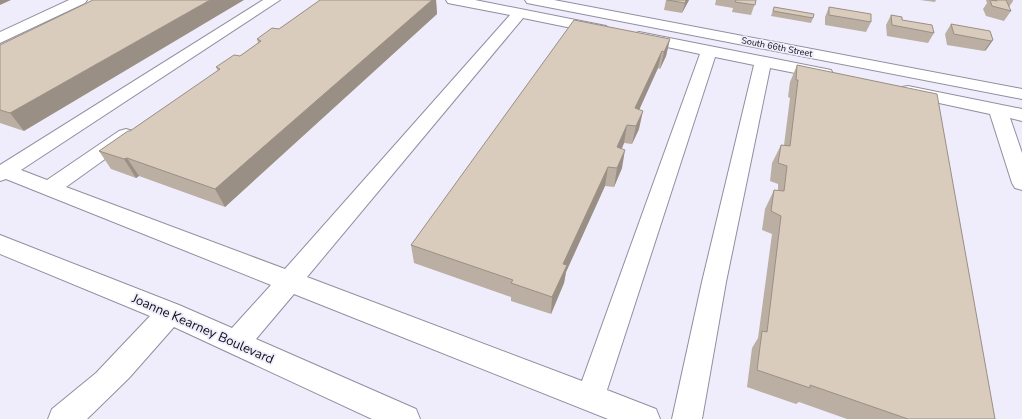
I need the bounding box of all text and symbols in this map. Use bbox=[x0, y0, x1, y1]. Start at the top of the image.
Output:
street label: South 66th Street bbox=[740, 34, 814, 60]
street label: Joanne Kearney Boulevard bbox=[128, 289, 277, 368]

